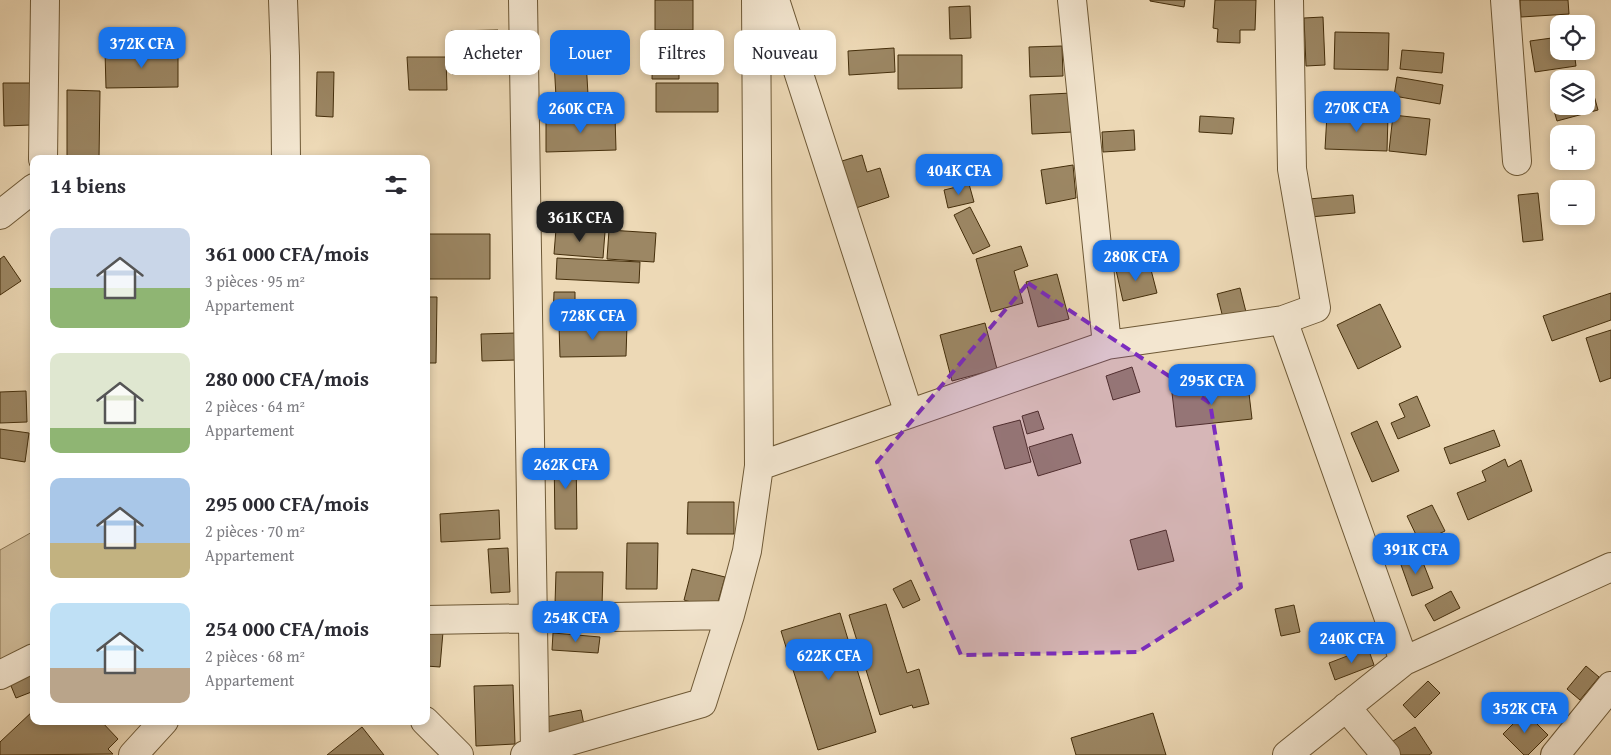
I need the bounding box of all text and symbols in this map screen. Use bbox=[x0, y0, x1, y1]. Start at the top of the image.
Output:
map controls bbox=[1550, 15, 1595, 225]
button: locate bbox=[1550, 15, 1595, 60]
pin: 372K CFA bbox=[90, 27, 194, 69]
chip: Acheter bbox=[445, 30, 540, 75]
chip: Louer bbox=[550, 30, 630, 75]
chip: Filtres bbox=[640, 30, 724, 75]
chip: Nouveau bbox=[734, 30, 836, 75]
text: 372K CFA bbox=[110, 31, 174, 55]
button: layers bbox=[1550, 70, 1595, 115]
pin: 270K CFA bbox=[1305, 90, 1409, 133]
pin: 260K CFA bbox=[529, 92, 633, 134]
text: 270K CFA bbox=[1325, 95, 1389, 119]
text: 260K CFA bbox=[549, 96, 613, 120]
button: + bbox=[1550, 125, 1595, 170]
pin: 404K CFA bbox=[907, 154, 1011, 196]
text: 404K CFA bbox=[927, 158, 991, 182]
text: 14 biens bbox=[50, 170, 126, 201]
icon: filters bbox=[382, 171, 410, 199]
button: − bbox=[1550, 180, 1595, 225]
pin: 361K CFA bbox=[528, 200, 632, 243]
text: 361K CFA bbox=[548, 205, 612, 229]
text: 361 000 CFA/mois bbox=[205, 238, 369, 269]
pin: 280K CFA bbox=[1084, 240, 1188, 282]
text: 280K CFA bbox=[1104, 244, 1168, 268]
icon: home bbox=[90, 248, 150, 308]
text: 3 pièces · 95 m² bbox=[205, 269, 305, 293]
text: Appartement bbox=[205, 293, 295, 317]
pin: 728K CFA bbox=[541, 298, 645, 341]
text: 728K CFA bbox=[561, 303, 625, 327]
text: 280 000 CFA/mois bbox=[205, 363, 369, 394]
pin: 295K CFA bbox=[1160, 364, 1264, 406]
text: 295K CFA bbox=[1180, 368, 1244, 392]
icon: home bbox=[90, 373, 150, 433]
text: 2 pièces · 64 m² bbox=[205, 394, 305, 418]
text: Appartement bbox=[205, 418, 295, 442]
pin: 262K CFA bbox=[514, 448, 618, 490]
text: 262K CFA bbox=[534, 452, 598, 476]
text: 295 000 CFA/mois bbox=[205, 488, 369, 519]
icon: home bbox=[90, 498, 150, 558]
text: 2 pièces · 70 m² bbox=[205, 519, 305, 543]
pin: 391K CFA bbox=[1364, 532, 1468, 575]
text: 391K CFA bbox=[1384, 537, 1448, 561]
text: Appartement bbox=[205, 543, 295, 567]
pin: 254K CFA bbox=[524, 600, 628, 643]
text: 254K CFA bbox=[544, 605, 608, 629]
text: 254 000 CFA/mois bbox=[205, 613, 369, 644]
pin: 240K CFA bbox=[1300, 622, 1404, 664]
icon: home bbox=[90, 623, 150, 683]
text: 240K CFA bbox=[1320, 626, 1384, 650]
pin: 622K CFA bbox=[777, 638, 881, 681]
text: 622K CFA bbox=[797, 643, 861, 667]
text: 2 pièces · 68 m² bbox=[205, 644, 305, 668]
text: Appartement bbox=[205, 668, 295, 692]
pin: 352K CFA bbox=[1473, 692, 1577, 734]
text: 352K CFA bbox=[1493, 696, 1557, 720]

